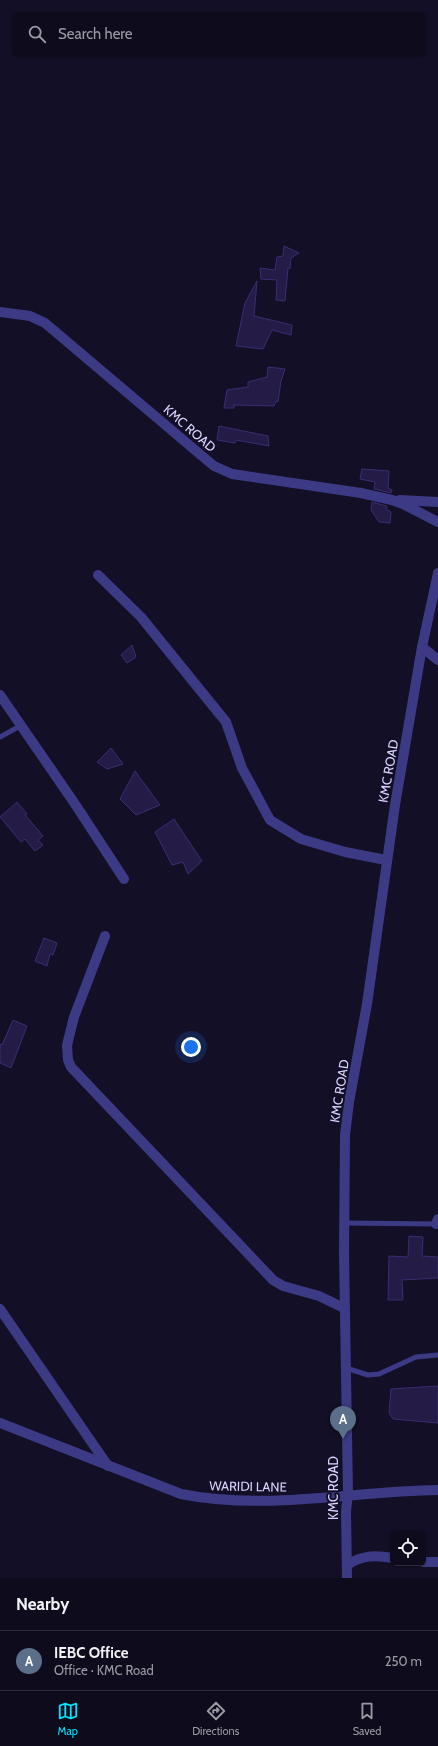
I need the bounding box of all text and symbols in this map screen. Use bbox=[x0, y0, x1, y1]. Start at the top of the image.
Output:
search box bbox=[12, 12, 426, 56]
icon: search bbox=[26, 23, 48, 45]
text: Search here bbox=[58, 25, 133, 43]
street label: KMC ROAD bbox=[161, 401, 219, 455]
street label: KMC ROAD bbox=[375, 738, 401, 804]
your location bbox=[181, 1037, 201, 1057]
street label: KMC ROAD bbox=[326, 1058, 352, 1124]
pin: A bbox=[330, 1406, 356, 1439]
street label: KMC ROAD bbox=[325, 1456, 341, 1520]
street label: WARIDI LANE bbox=[209, 1477, 287, 1495]
map controls bbox=[390, 1530, 426, 1566]
button: locate bbox=[390, 1530, 426, 1566]
text: Nearby bbox=[16, 1594, 69, 1614]
text: IEBC Office bbox=[54, 1644, 128, 1662]
text: A bbox=[25, 1653, 33, 1669]
text: 250 m bbox=[385, 1653, 422, 1669]
text: Office · KMC Road bbox=[54, 1662, 154, 1678]
tab: Map bbox=[57, 1700, 79, 1738]
tab: Directions bbox=[192, 1700, 239, 1738]
tab: Saved bbox=[353, 1700, 381, 1738]

